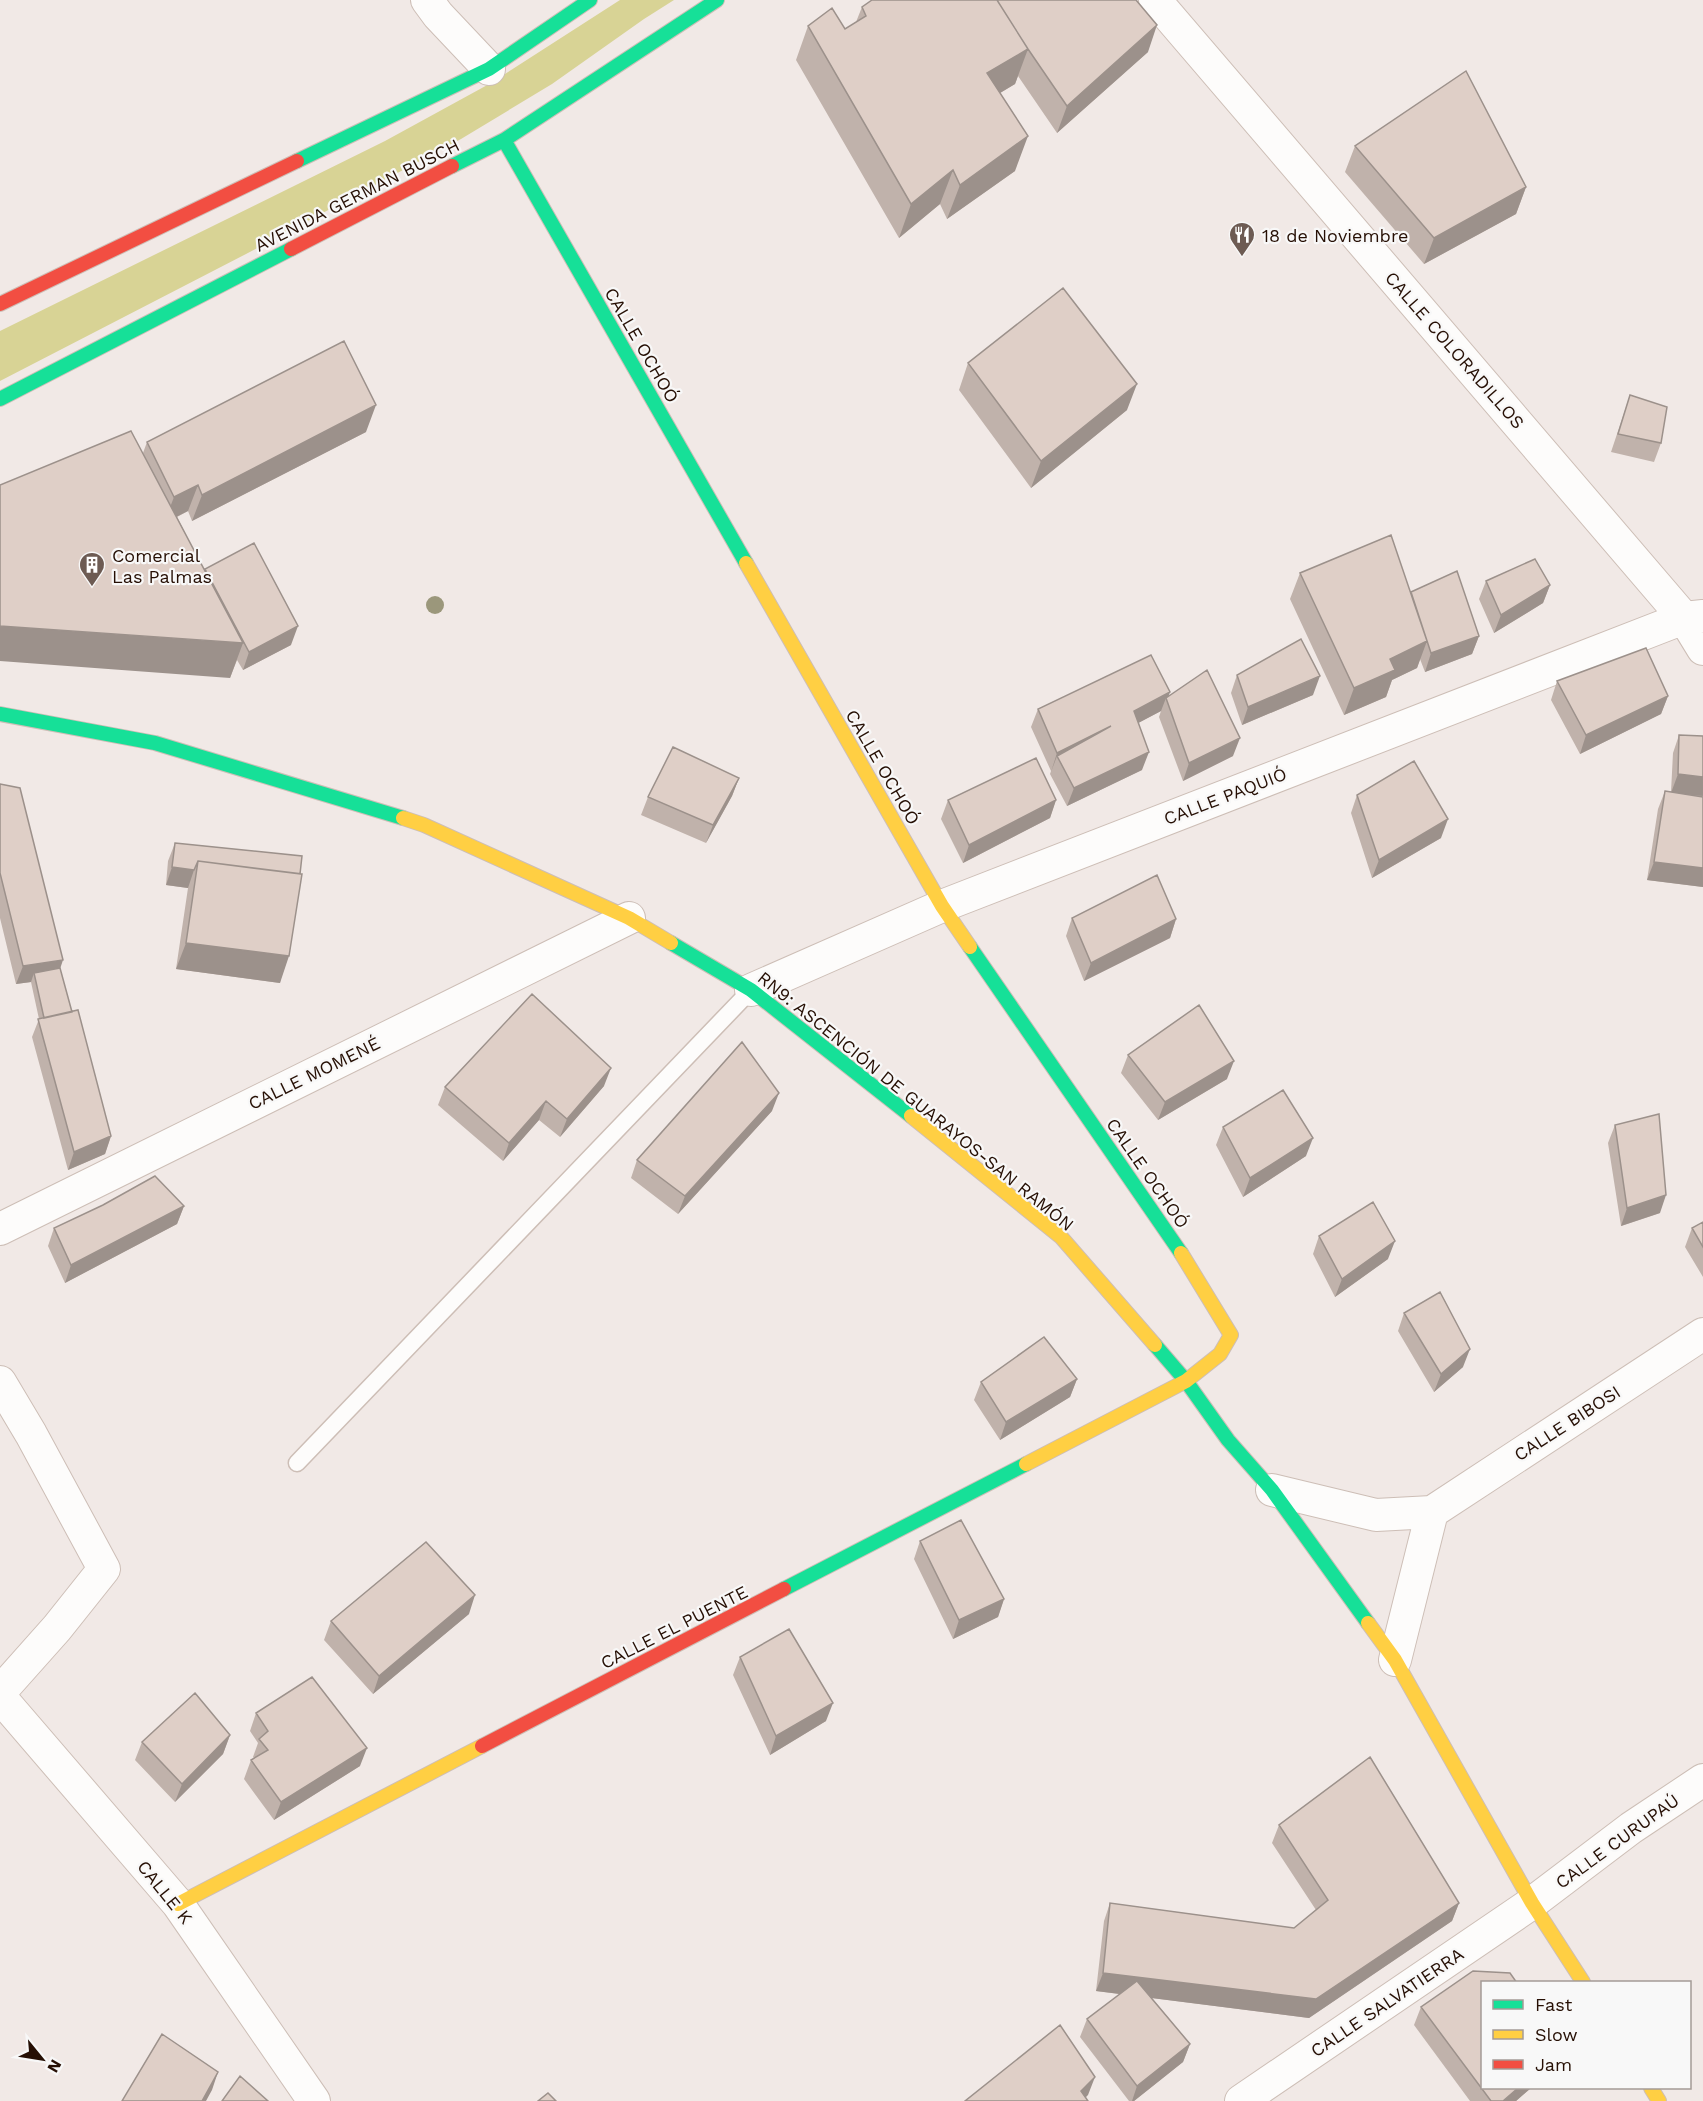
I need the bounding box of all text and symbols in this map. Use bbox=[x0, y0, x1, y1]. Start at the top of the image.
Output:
street label: AVENIDA GERMAN BUSCH bbox=[251, 134, 463, 256]
restaurant icon: 18 de Noviembre bbox=[1227, 220, 1257, 258]
place label: 18 de Noviembre bbox=[1262, 225, 1408, 246]
street label: CALLE COLORADILLOS bbox=[1381, 267, 1529, 433]
street label: CALLE OCHOÓ bbox=[601, 284, 683, 406]
place label: Comercial Las Palmas bbox=[112, 545, 212, 587]
building icon: Comercial Las Palmas bbox=[77, 550, 107, 588]
street label: CALLE OCHOÓ bbox=[842, 706, 924, 828]
street label: CALLE PAQUIÓ bbox=[1161, 763, 1289, 829]
street label: RN9: ASCENCIÓN DE GUARAYOS-SAN RAMÓN bbox=[754, 967, 1078, 1235]
street label: CALLE MOMENÉ bbox=[245, 1032, 383, 1114]
street label: CALLE OCHOÓ bbox=[1102, 1114, 1194, 1232]
street label: CALLE BIBOSI bbox=[1510, 1381, 1624, 1465]
street label: CALLE EL PUENTE bbox=[597, 1581, 751, 1673]
street label: CALLE CURUPAÚ bbox=[1551, 1789, 1683, 1893]
street label: CALLE K bbox=[133, 1856, 197, 1928]
street label: CALLE SALVATIERRA bbox=[1307, 1943, 1468, 2061]
legend bbox=[1481, 1981, 1691, 2089]
text: Fast bbox=[1535, 1994, 1573, 2015]
text: Slow bbox=[1535, 2024, 1578, 2045]
north arrow bbox=[12, 2029, 72, 2089]
text: Jam bbox=[1535, 2054, 1572, 2075]
text: N bbox=[43, 2056, 66, 2076]

